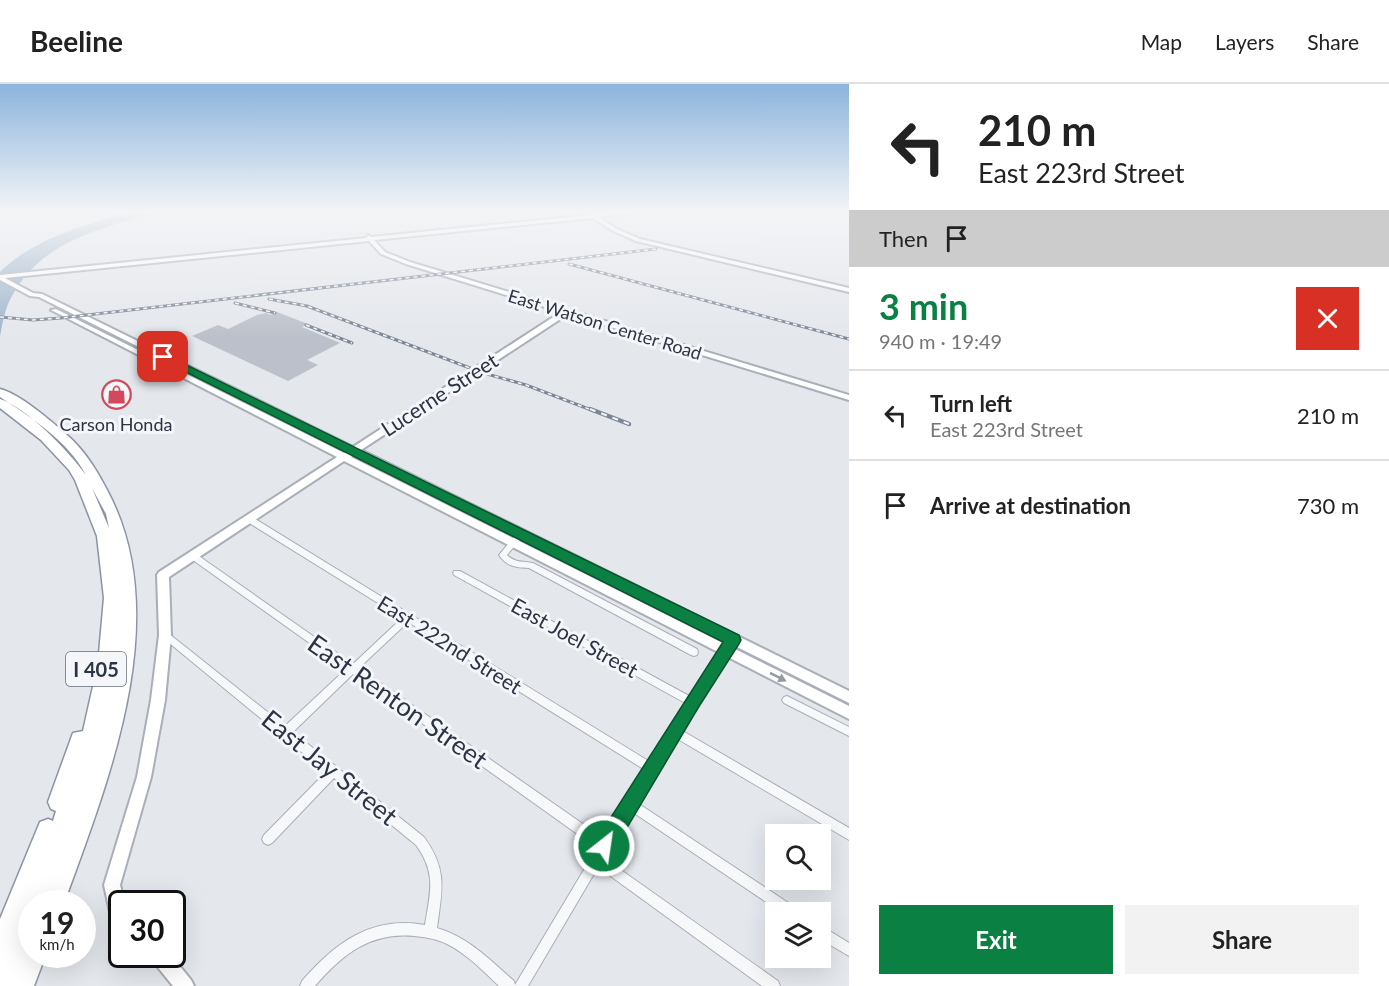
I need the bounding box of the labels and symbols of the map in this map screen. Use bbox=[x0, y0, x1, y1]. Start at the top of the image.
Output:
street label: East Watson Center Road bbox=[506, 284, 704, 364]
pin bbox=[137, 331, 188, 382]
street label: Lucerne Street bbox=[376, 347, 502, 441]
shop icon: Carson Honda bbox=[100, 379, 132, 411]
place label: Carson Honda bbox=[60, 413, 172, 435]
street label: East 222nd Street bbox=[373, 590, 527, 699]
street label: East Joel Street bbox=[507, 592, 643, 682]
street label: East Renton Street bbox=[302, 627, 495, 775]
road number: I 405 bbox=[66, 652, 126, 686]
one-way arrow bbox=[770, 672, 787, 682]
street label: East Jay Street bbox=[256, 703, 405, 832]
position arrow bbox=[572, 814, 636, 878]
speed limit sign: 30 bbox=[108, 890, 186, 968]

